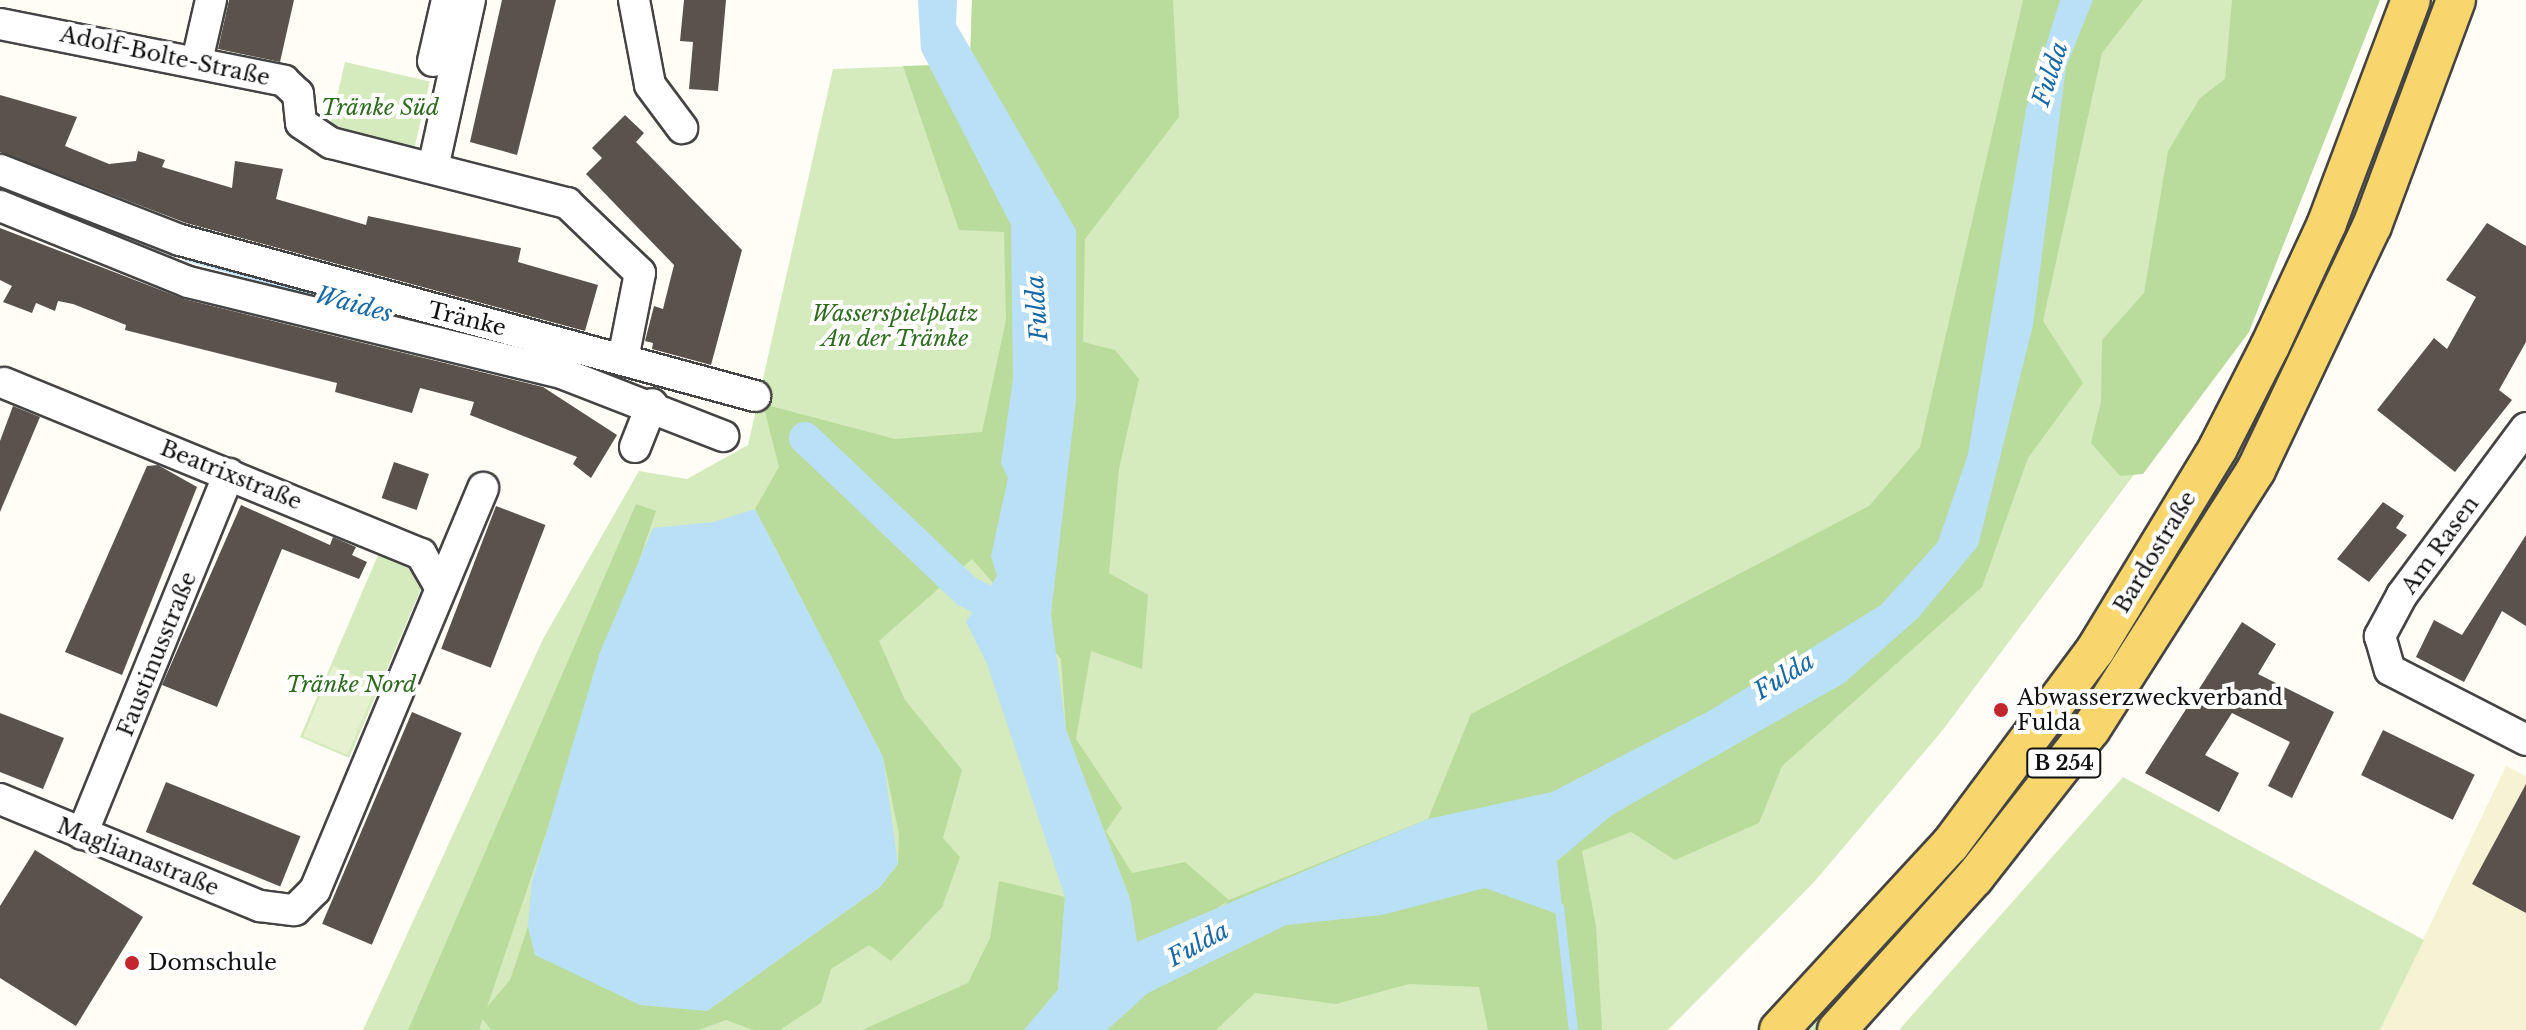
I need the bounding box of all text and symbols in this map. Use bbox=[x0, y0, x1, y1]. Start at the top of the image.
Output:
street label: Adolf-Bolte-Straße bbox=[58, 21, 272, 91]
water label: Fulda bbox=[2026, 38, 2074, 110]
park label: Tränke Süd bbox=[321, 95, 439, 121]
water label: Fulda bbox=[1020, 274, 1054, 342]
water label: Waides bbox=[312, 280, 396, 328]
street label: Tränke bbox=[425, 297, 509, 341]
park label: Wasserspielplatz An der Tränke bbox=[812, 300, 978, 352]
street label: Beatrixstraße bbox=[157, 435, 305, 515]
street label: Bardostraße bbox=[2108, 486, 2202, 618]
street label: Am Rasen bbox=[2396, 491, 2484, 599]
street label: Faustinusstraße bbox=[112, 568, 202, 740]
water label: Fulda bbox=[1749, 646, 1819, 706]
park label: Tränke Nord bbox=[285, 672, 417, 698]
place label: Abwasserzweckverband Fulda bbox=[2017, 684, 2283, 736]
marker: Abwasserzweckverband Fulda bbox=[1992, 701, 2010, 719]
road number: B 254 bbox=[2026, 747, 2102, 779]
street label: Maglianastraße bbox=[53, 813, 223, 901]
water label: Fulda bbox=[1162, 916, 1234, 972]
place label: Domschule bbox=[148, 950, 277, 976]
marker: Domschule bbox=[123, 954, 141, 972]

